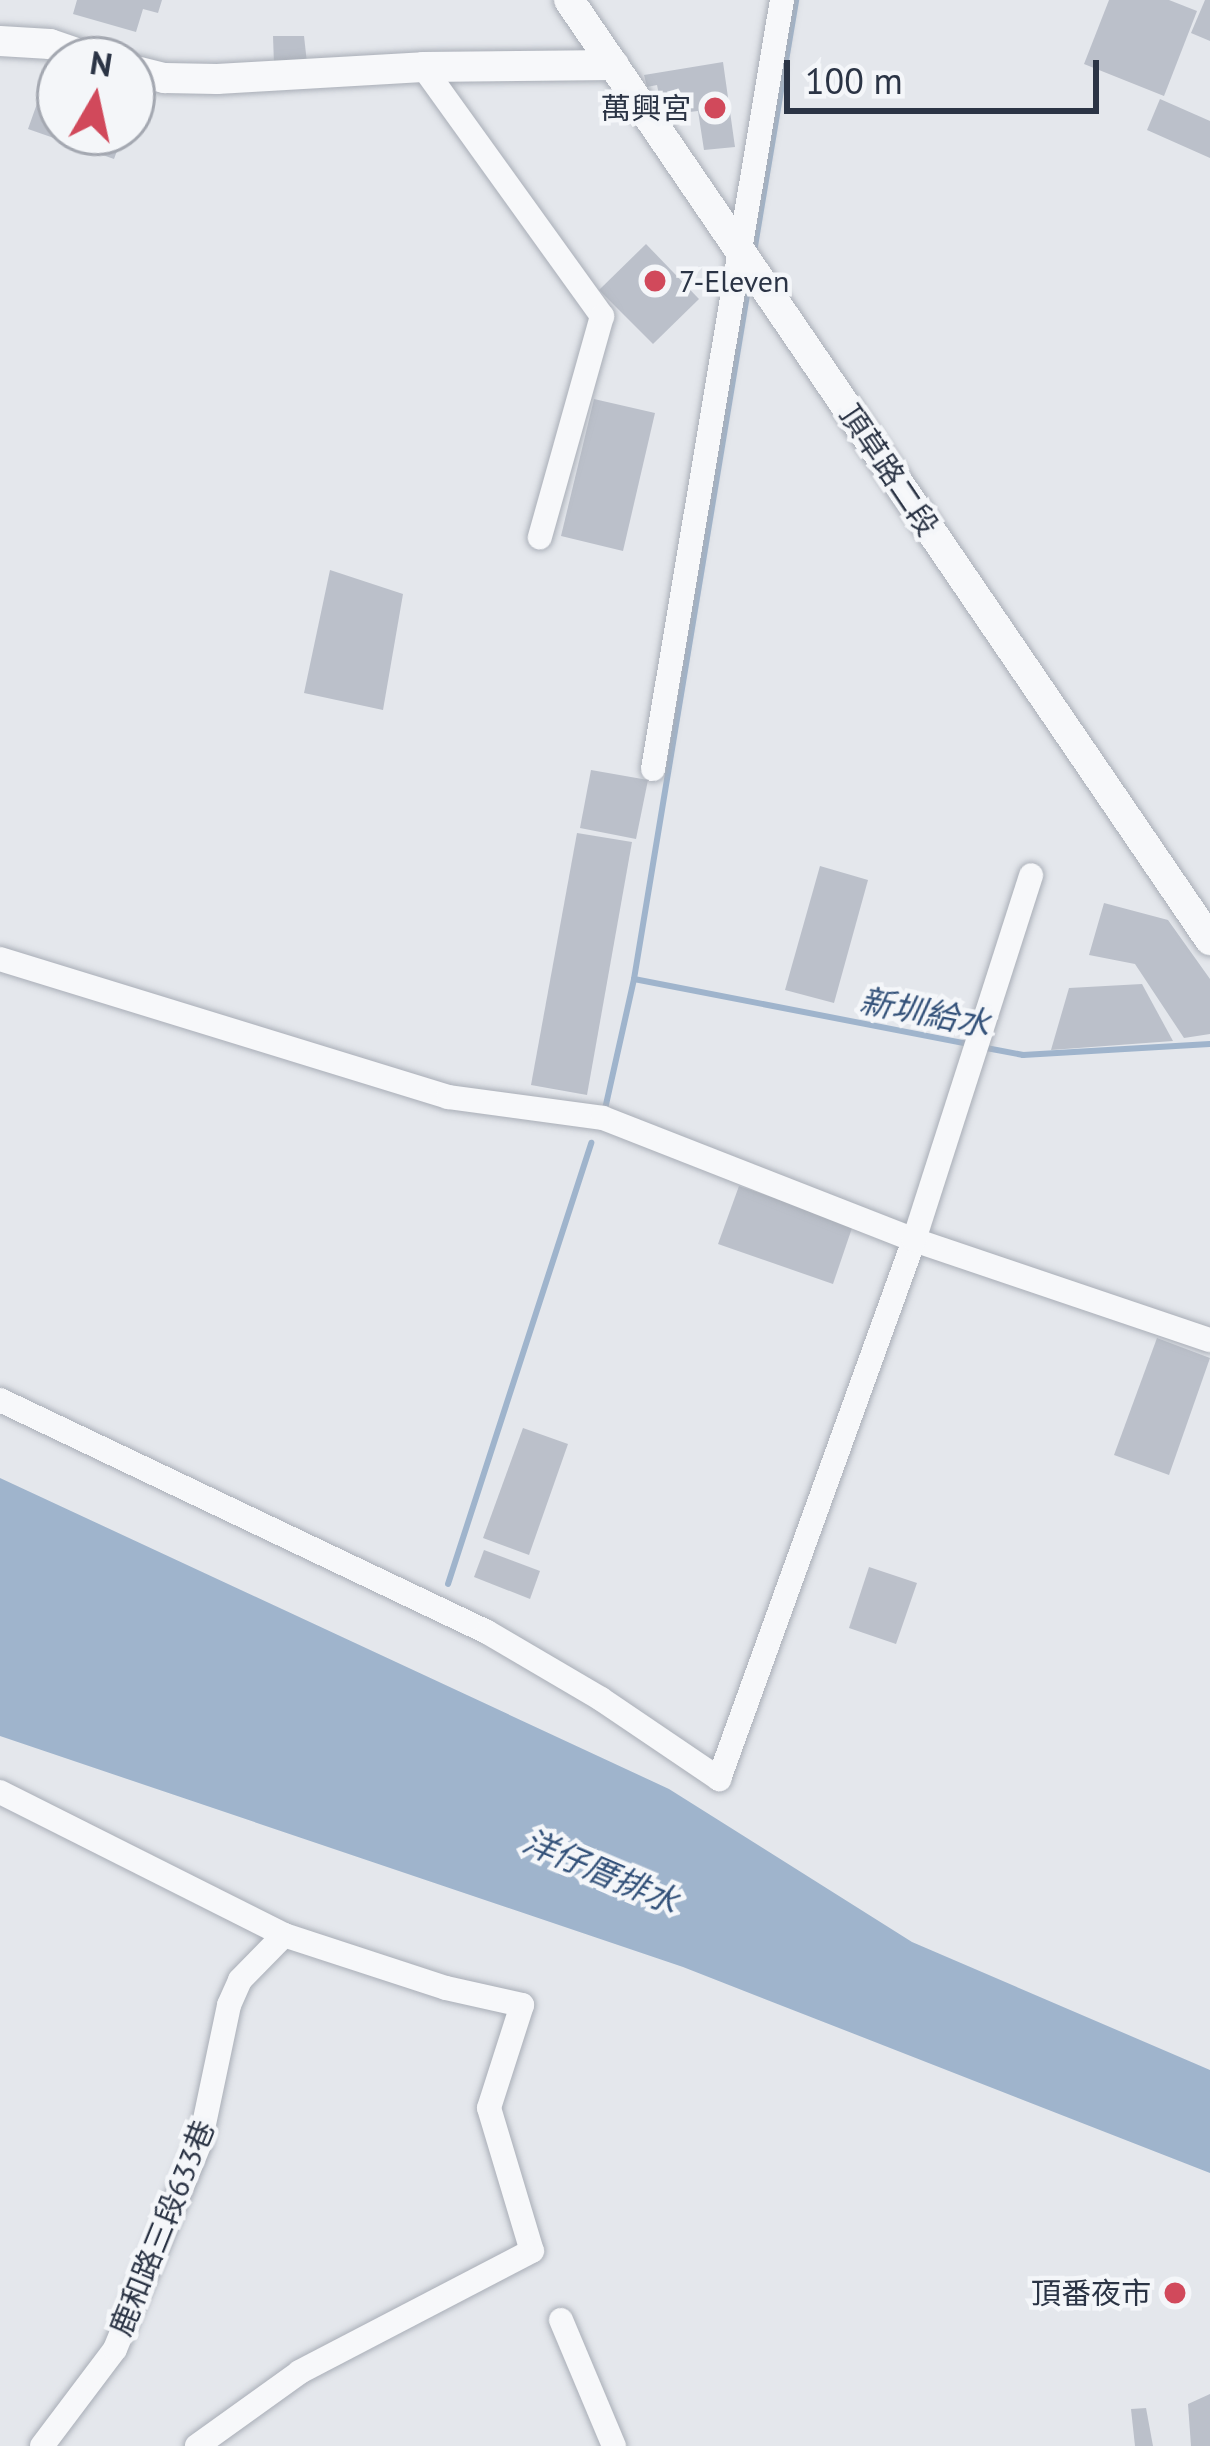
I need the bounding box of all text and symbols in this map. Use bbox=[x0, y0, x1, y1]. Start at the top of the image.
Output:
north arrow bbox=[36, 36, 156, 156]
scale bar bbox=[790, 36, 1105, 110]
text: N bbox=[87, 40, 115, 86]
text: 100 m bbox=[805, 57, 903, 104]
place label: 萬興宮 bbox=[601, 90, 691, 126]
marker: 萬興宮 bbox=[702, 95, 728, 121]
place label: 7-Eleven bbox=[679, 263, 789, 299]
marker: 7-Eleven bbox=[642, 268, 668, 294]
street label: 頂草路二段 bbox=[832, 398, 946, 542]
water label: 新圳給水 bbox=[856, 980, 994, 1044]
water label: 洋仔厝排水 bbox=[517, 1821, 685, 1921]
street label: 鹿和路三段633巷 bbox=[102, 2115, 222, 2341]
place label: 頂番夜市 bbox=[1031, 2275, 1151, 2311]
marker: 頂番夜市 bbox=[1162, 2280, 1188, 2306]

